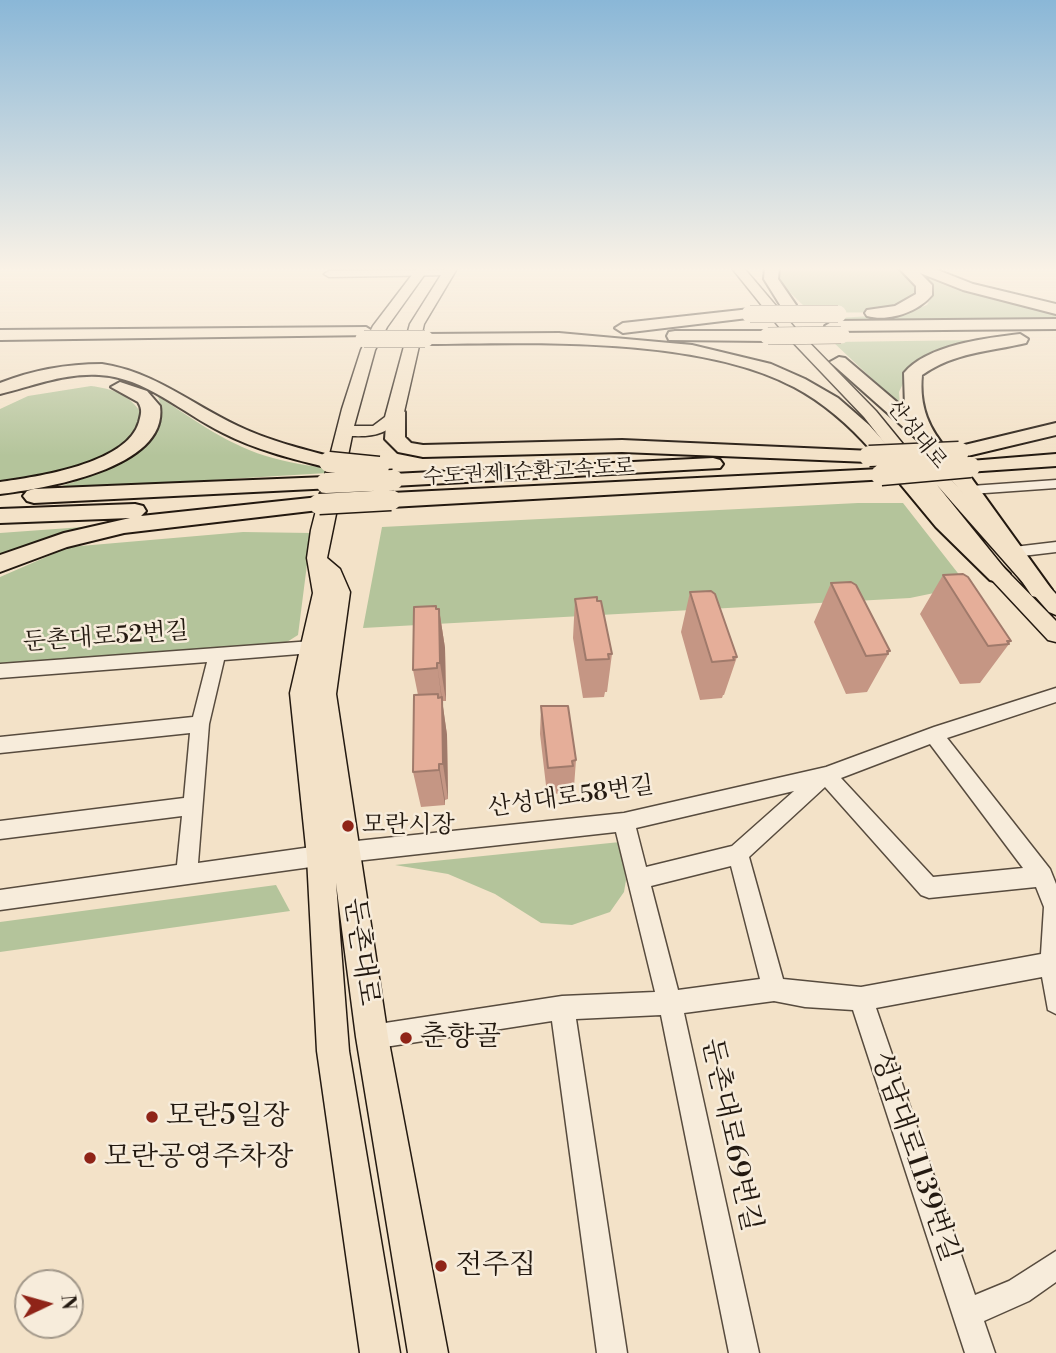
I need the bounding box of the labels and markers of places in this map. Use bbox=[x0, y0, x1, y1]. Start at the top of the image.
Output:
place label: 모란시장 bbox=[362, 812, 455, 840]
marker: 모란시장 bbox=[340, 818, 356, 834]
place label: 춘향골 bbox=[420, 1021, 501, 1055]
marker: 춘향골 bbox=[398, 1030, 414, 1046]
place label: 모란5일장 bbox=[166, 1100, 290, 1134]
marker: 모란5일장 bbox=[144, 1109, 160, 1125]
place label: 모란공영주차장 bbox=[104, 1141, 293, 1175]
marker: 모란공영주차장 bbox=[82, 1150, 98, 1166]
place label: 전주집 bbox=[455, 1249, 536, 1283]
marker: 전주집 bbox=[433, 1258, 449, 1274]

